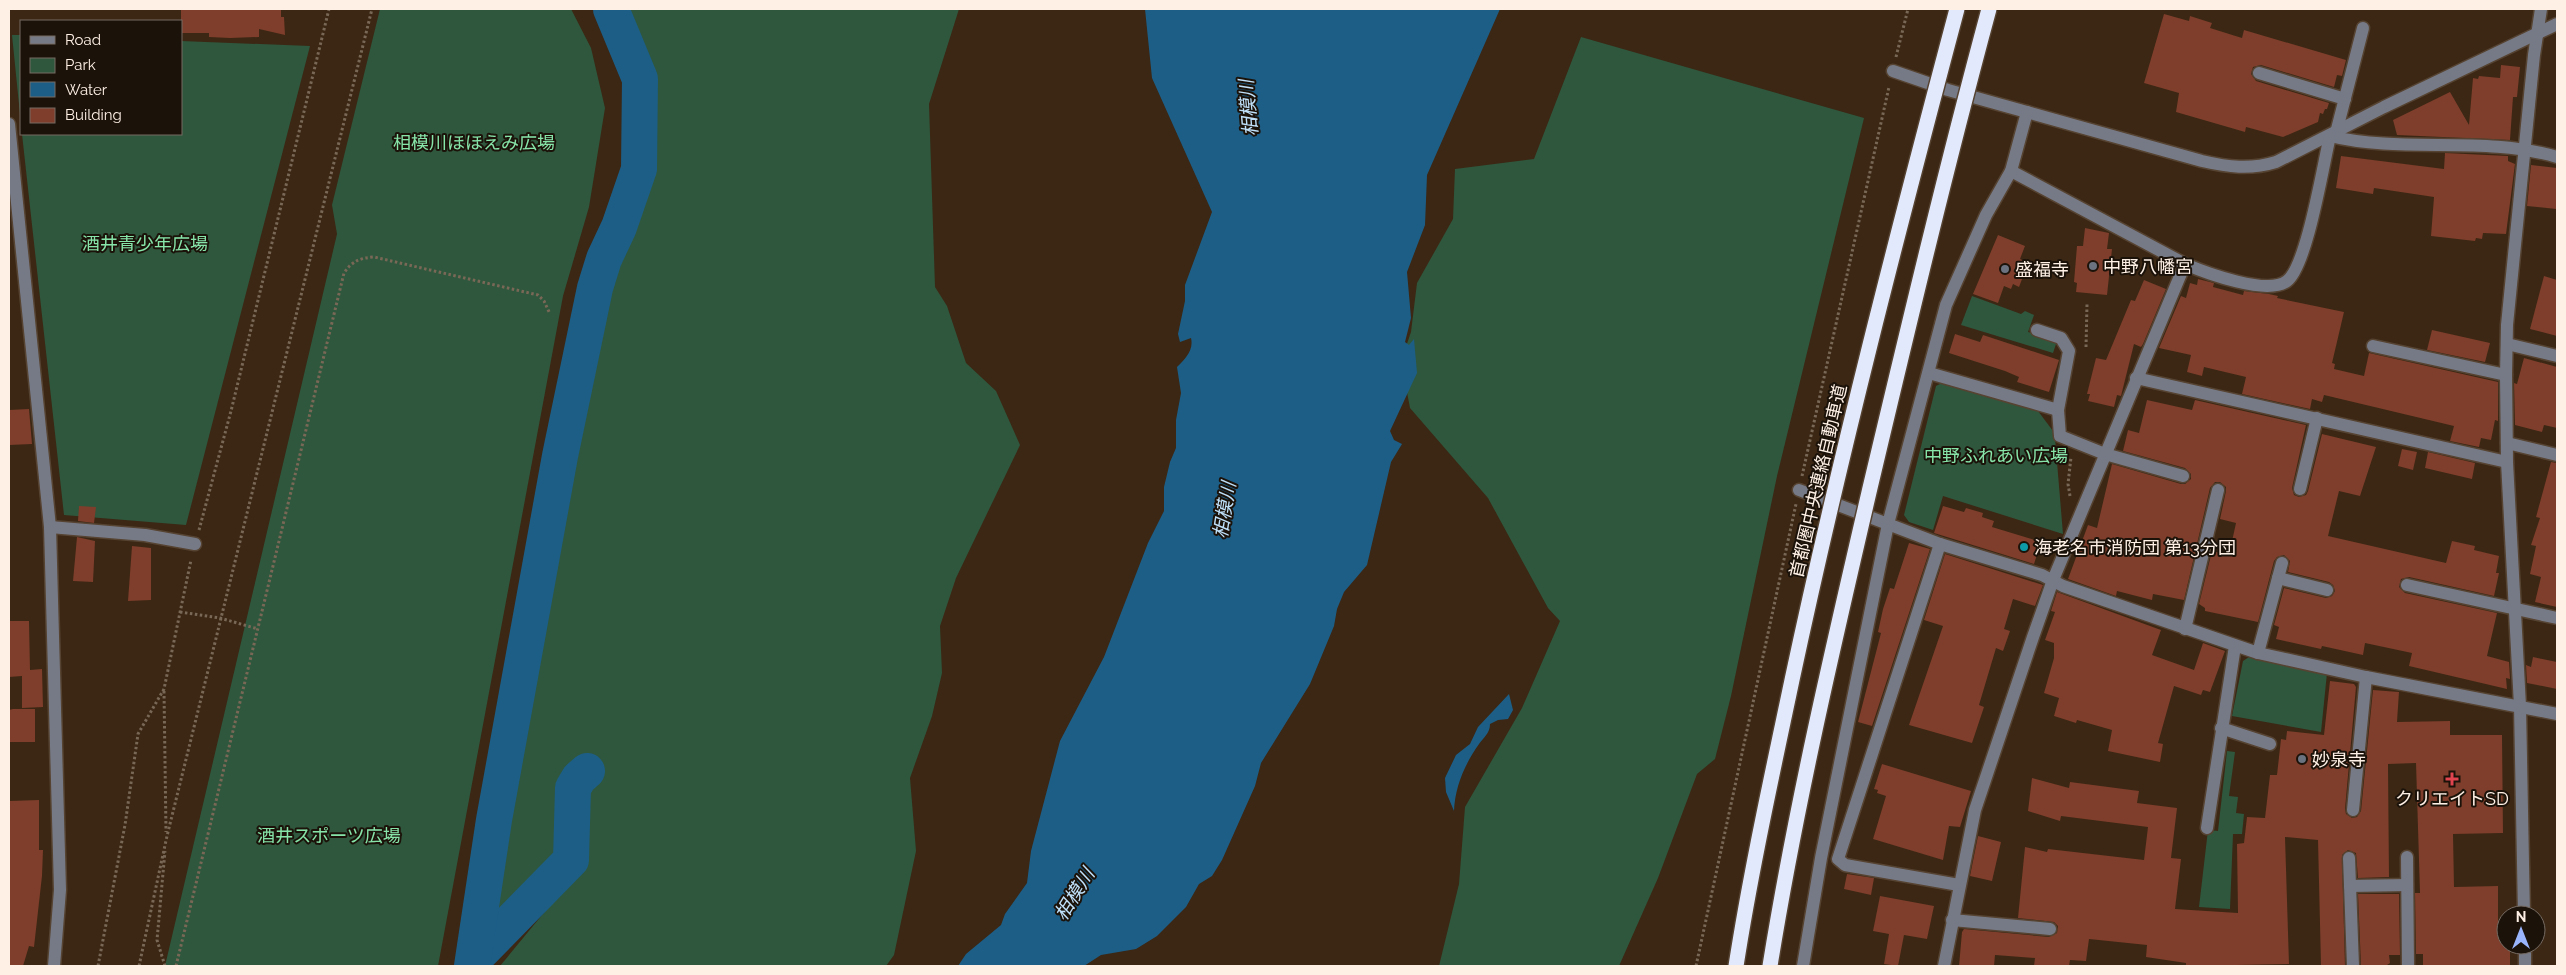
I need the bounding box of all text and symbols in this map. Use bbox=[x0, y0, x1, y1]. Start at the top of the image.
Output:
legend bbox=[20, 20, 182, 135]
text: Road bbox=[65, 31, 101, 49]
text: Park bbox=[65, 56, 96, 74]
water label: 相模川 bbox=[1234, 77, 1261, 137]
text: Water bbox=[65, 81, 108, 99]
text: Building bbox=[65, 106, 122, 124]
park label: 相模川ほほえみ広場 bbox=[393, 132, 555, 153]
park label: 酒井青少年広場 bbox=[82, 233, 208, 254]
place label: 中野八幡宮 bbox=[2103, 256, 2193, 277]
place label: 盛福寺 bbox=[2015, 259, 2069, 280]
marker: 中野八幡宮 bbox=[2087, 260, 2099, 272]
marker: 盛福寺 bbox=[1999, 263, 2011, 275]
street label: 首都圏中央連絡自動車道 bbox=[1785, 382, 1851, 580]
park label: 中野ふれあい広場 bbox=[1924, 445, 2068, 466]
water label: 相模川 bbox=[1209, 478, 1240, 540]
place label: 海老名市消防団 第13分団 bbox=[2034, 537, 2236, 558]
marker: 海老名市消防団 第13分団 bbox=[2018, 541, 2030, 553]
place label: 妙泉寺 bbox=[2312, 749, 2366, 770]
marker: 妙泉寺 bbox=[2296, 753, 2308, 765]
marker: クリエイトSD bbox=[2446, 773, 2458, 785]
place label: クリエイトSD bbox=[2395, 788, 2509, 809]
park label: 酒井スポーツ広場 bbox=[257, 825, 401, 846]
water label: 相模川 bbox=[1050, 862, 1099, 924]
north arrow bbox=[2496, 905, 2546, 955]
text: N bbox=[2516, 909, 2526, 925]

